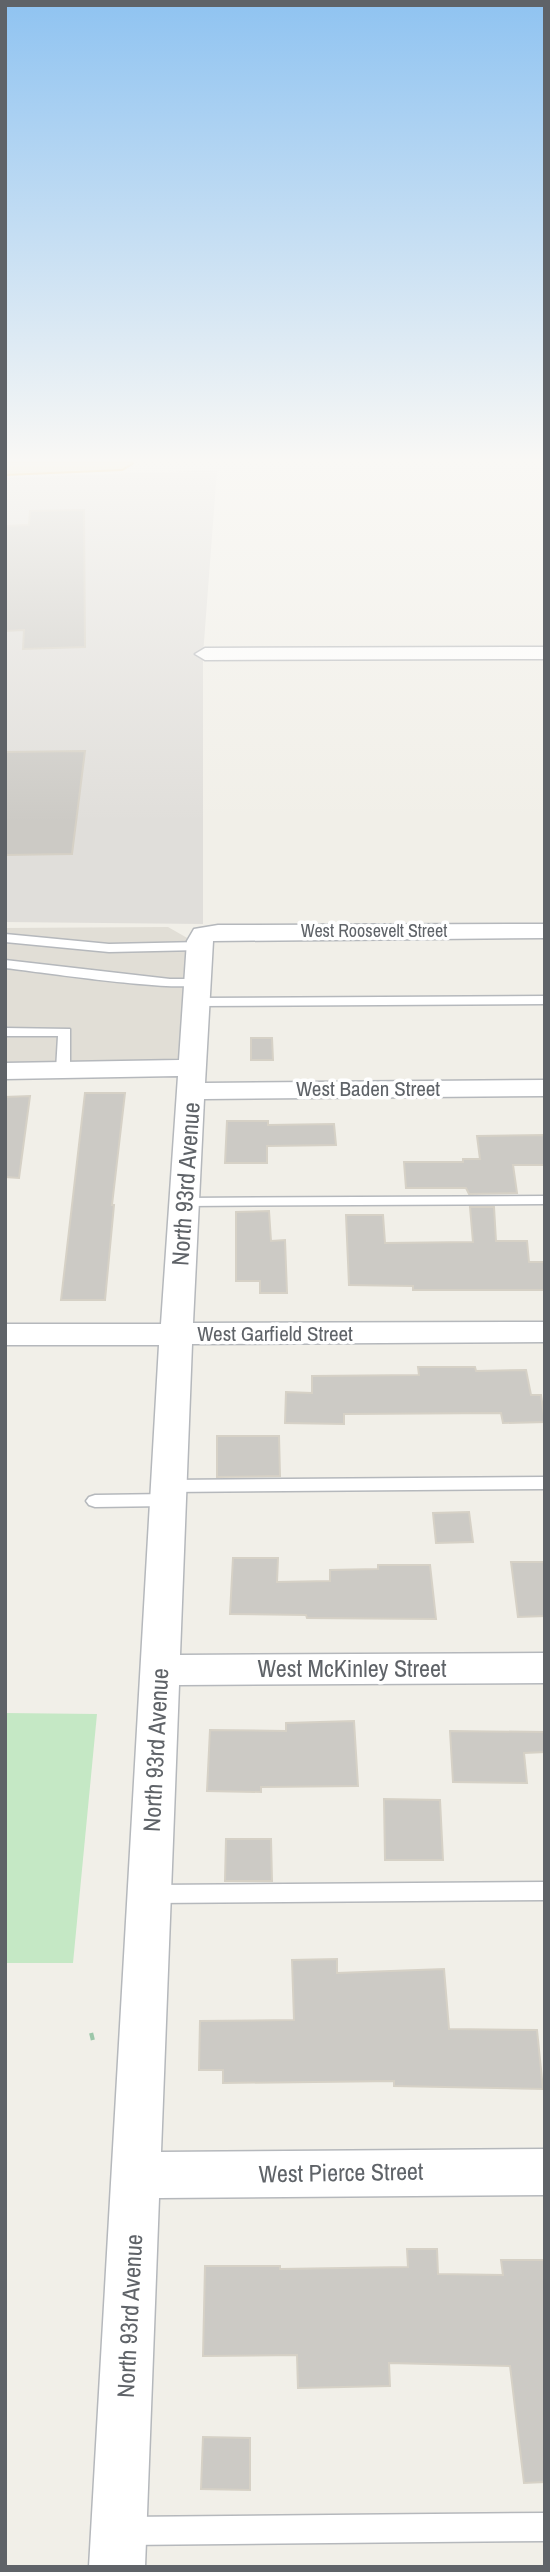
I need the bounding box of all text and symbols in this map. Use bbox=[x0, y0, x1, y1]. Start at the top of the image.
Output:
street label: West Roosevelt Street bbox=[301, 918, 447, 943]
street label: West Baden Street bbox=[296, 1074, 440, 1103]
street label: North 93rd Avenue bbox=[163, 1101, 207, 1267]
street label: West Garfield Street bbox=[197, 1319, 353, 1348]
street label: West McKinley Street bbox=[258, 1652, 447, 1684]
street label: North 93rd Avenue bbox=[135, 1667, 175, 1833]
street label: West Pierce Street bbox=[258, 2155, 424, 2189]
street label: North 93rd Avenue bbox=[109, 2233, 149, 2399]

